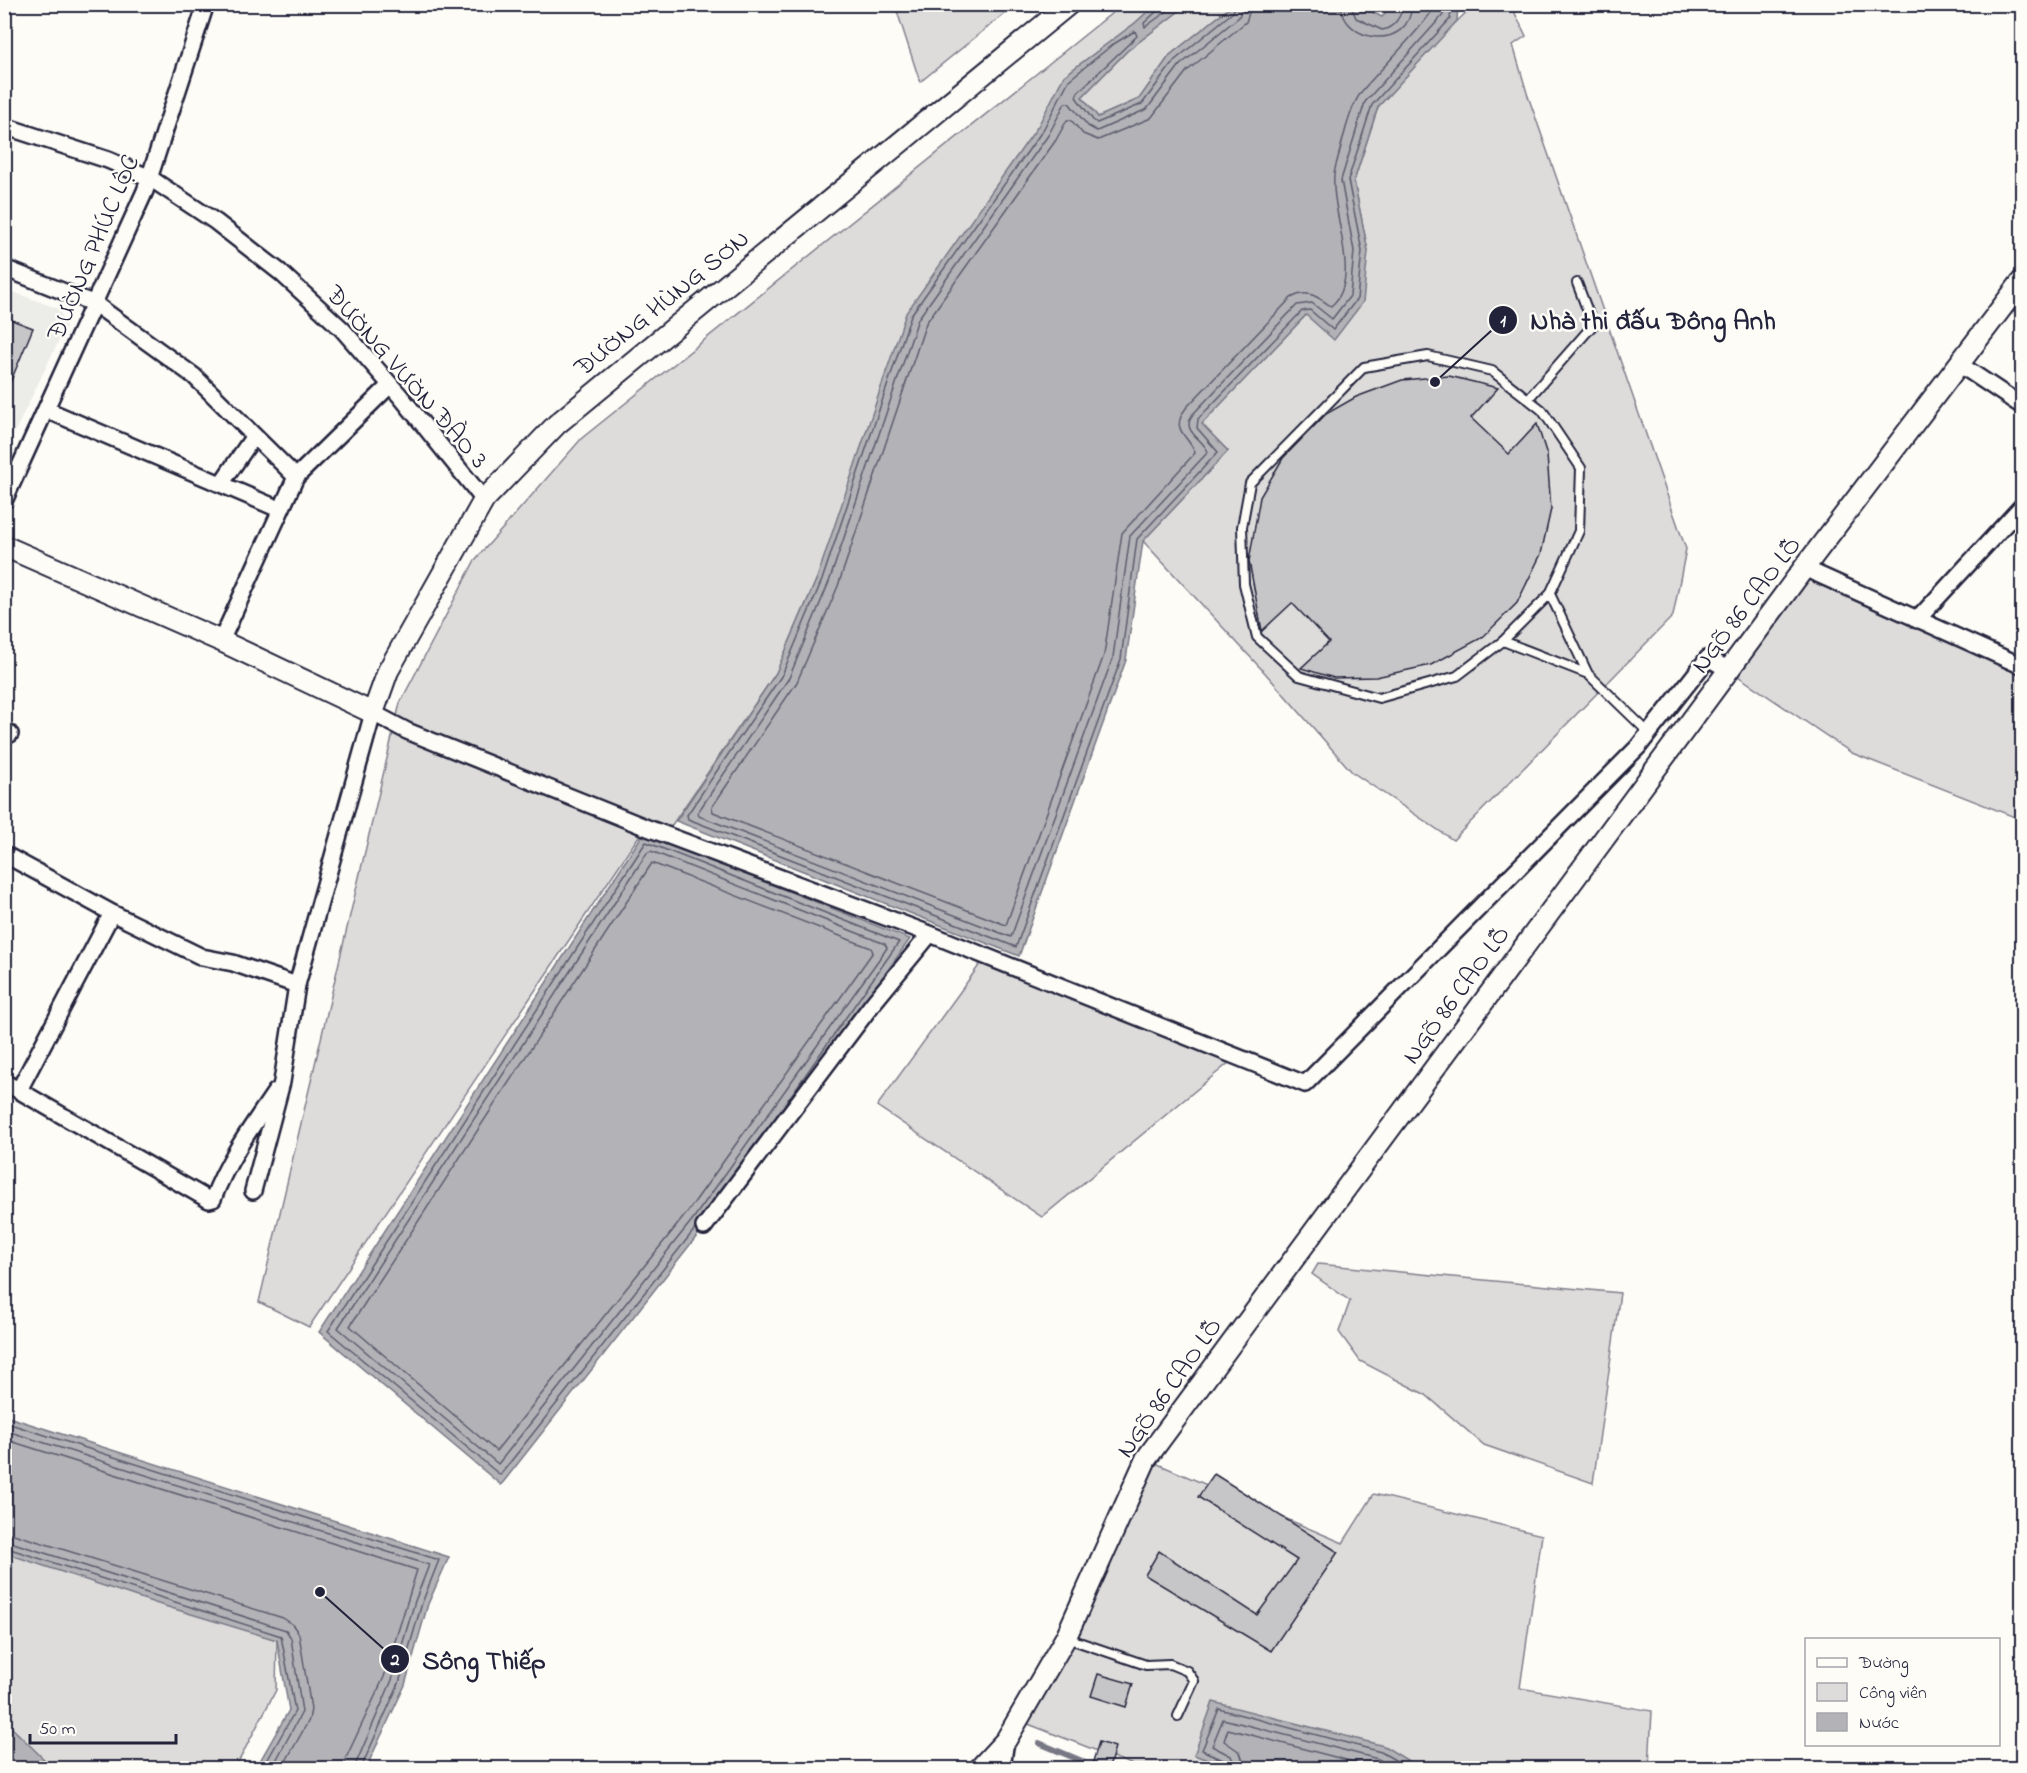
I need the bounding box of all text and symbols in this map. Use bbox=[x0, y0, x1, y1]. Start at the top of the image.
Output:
street label: ĐƯỜNG PHÚC LỘC bbox=[38, 149, 151, 348]
street label: ĐƯỜNG HÙNG SƠN bbox=[566, 222, 759, 388]
street label: ĐƯỜNG VƯỜN ĐÀO 3 bbox=[315, 277, 496, 478]
callout: Nhà thi đấu Đông Anh bbox=[1488, 297, 1788, 342]
text: Nhà thi đấu Đông Anh bbox=[1530, 303, 1776, 343]
text: 1 bbox=[1500, 309, 1506, 335]
street label: NGÕ 86 CAO LỖ bbox=[1683, 529, 1812, 683]
street label: NGÕ 86 CAO LỖ bbox=[1394, 918, 1521, 1073]
street label: NGÕ 86 CAO LỖ bbox=[1108, 1311, 1233, 1467]
callout: Sông Thiếp bbox=[380, 1637, 558, 1682]
legend bbox=[1805, 1638, 2000, 1746]
text: Sông Thiếp bbox=[422, 1643, 546, 1683]
text: 2 bbox=[390, 1648, 400, 1674]
text: Đường bbox=[1858, 1651, 1909, 1678]
text: Công viên bbox=[1859, 1681, 1927, 1708]
scale bar bbox=[30, 1707, 176, 1745]
text: Nước bbox=[1859, 1711, 1899, 1737]
text: 50 m bbox=[39, 1717, 76, 1743]

